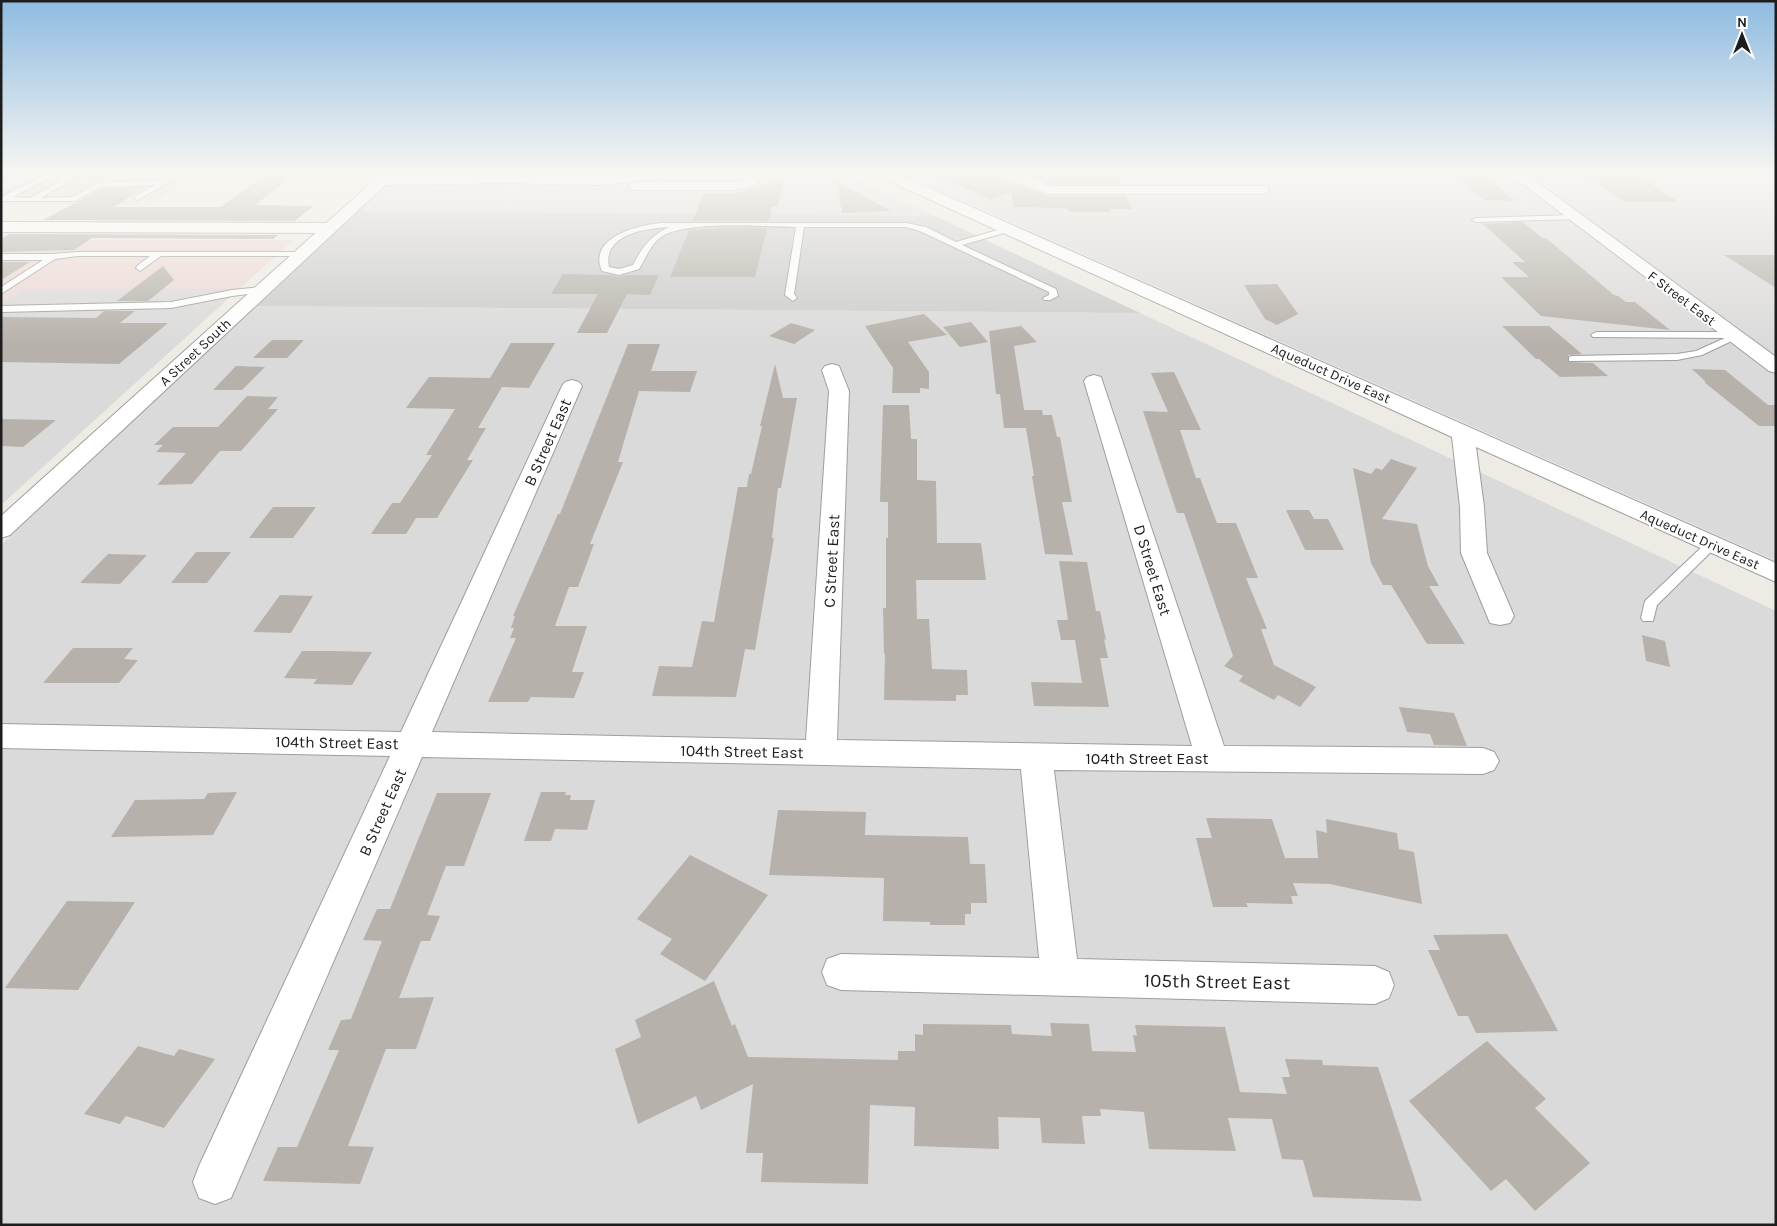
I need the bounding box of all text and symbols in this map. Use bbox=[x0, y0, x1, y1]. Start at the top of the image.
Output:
north arrow bbox=[1717, 10, 1767, 60]
text: N bbox=[1737, 14, 1747, 31]
street label: F Street East bbox=[1644, 267, 1719, 329]
street label: A Street South bbox=[156, 315, 235, 390]
street label: Aqueduct Drive East bbox=[1269, 340, 1393, 407]
street label: B Street East bbox=[520, 396, 575, 489]
street label: Aqueduct Drive East bbox=[1638, 506, 1762, 573]
street label: C Street East bbox=[820, 514, 843, 608]
street label: D Street East bbox=[1130, 522, 1175, 618]
street label: 104th Street East bbox=[275, 732, 399, 753]
street label: 104th Street East bbox=[680, 741, 804, 762]
street label: 104th Street East bbox=[1085, 749, 1209, 768]
street label: B Street East bbox=[355, 766, 410, 859]
street label: 105th Street East bbox=[1144, 970, 1290, 994]

